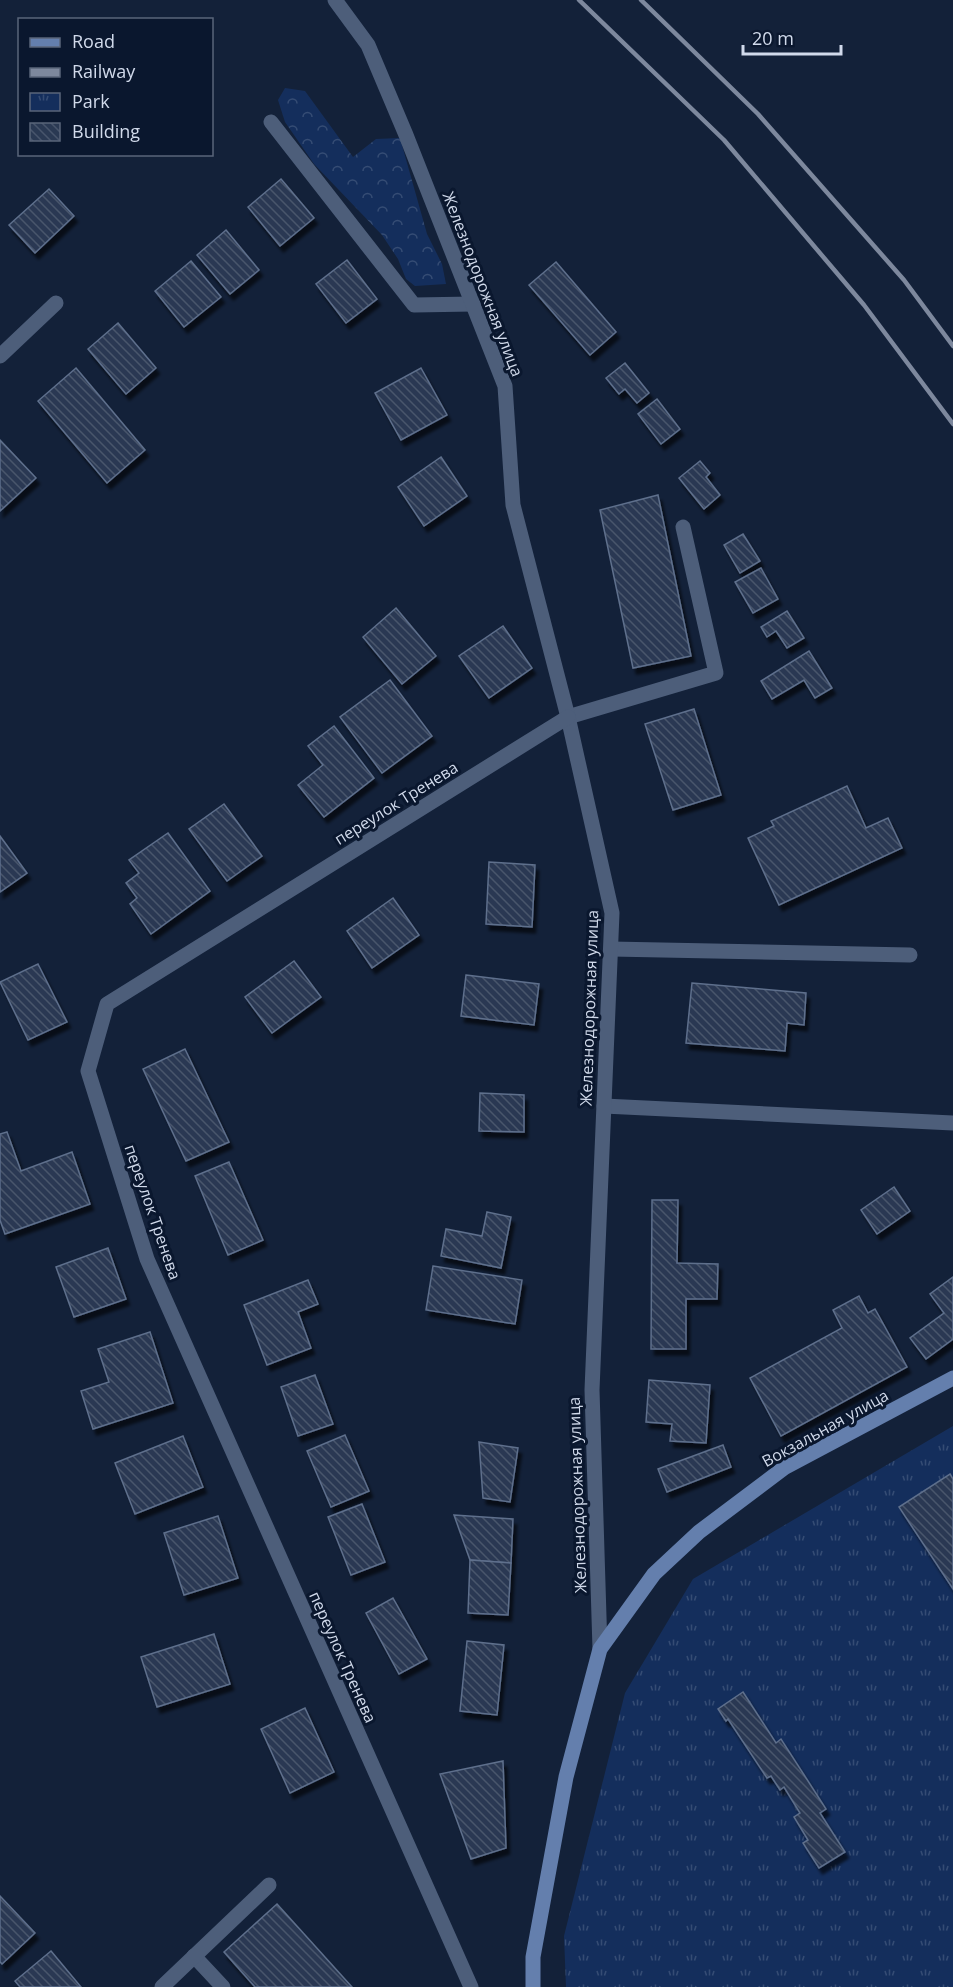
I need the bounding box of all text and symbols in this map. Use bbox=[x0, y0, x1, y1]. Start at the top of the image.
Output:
legend bbox=[18, 18, 213, 156]
scale bar bbox=[743, 18, 840, 56]
text: 20 m bbox=[752, 26, 794, 50]
text: Road bbox=[72, 29, 115, 53]
text: Railway bbox=[72, 59, 136, 83]
text: Park bbox=[72, 89, 110, 113]
text: Building bbox=[72, 119, 140, 143]
street label: Железнодорожная улица bbox=[438, 188, 528, 380]
street label: переулок Тренева bbox=[330, 756, 462, 850]
street label: Железнодорожная улица bbox=[575, 910, 603, 1106]
street label: переулок Тренева bbox=[120, 1141, 186, 1283]
street label: Вокзальная улица bbox=[758, 1384, 892, 1472]
street label: Железнодорожная улица bbox=[563, 1397, 591, 1593]
street label: переулок Тренева bbox=[304, 1588, 382, 1726]

